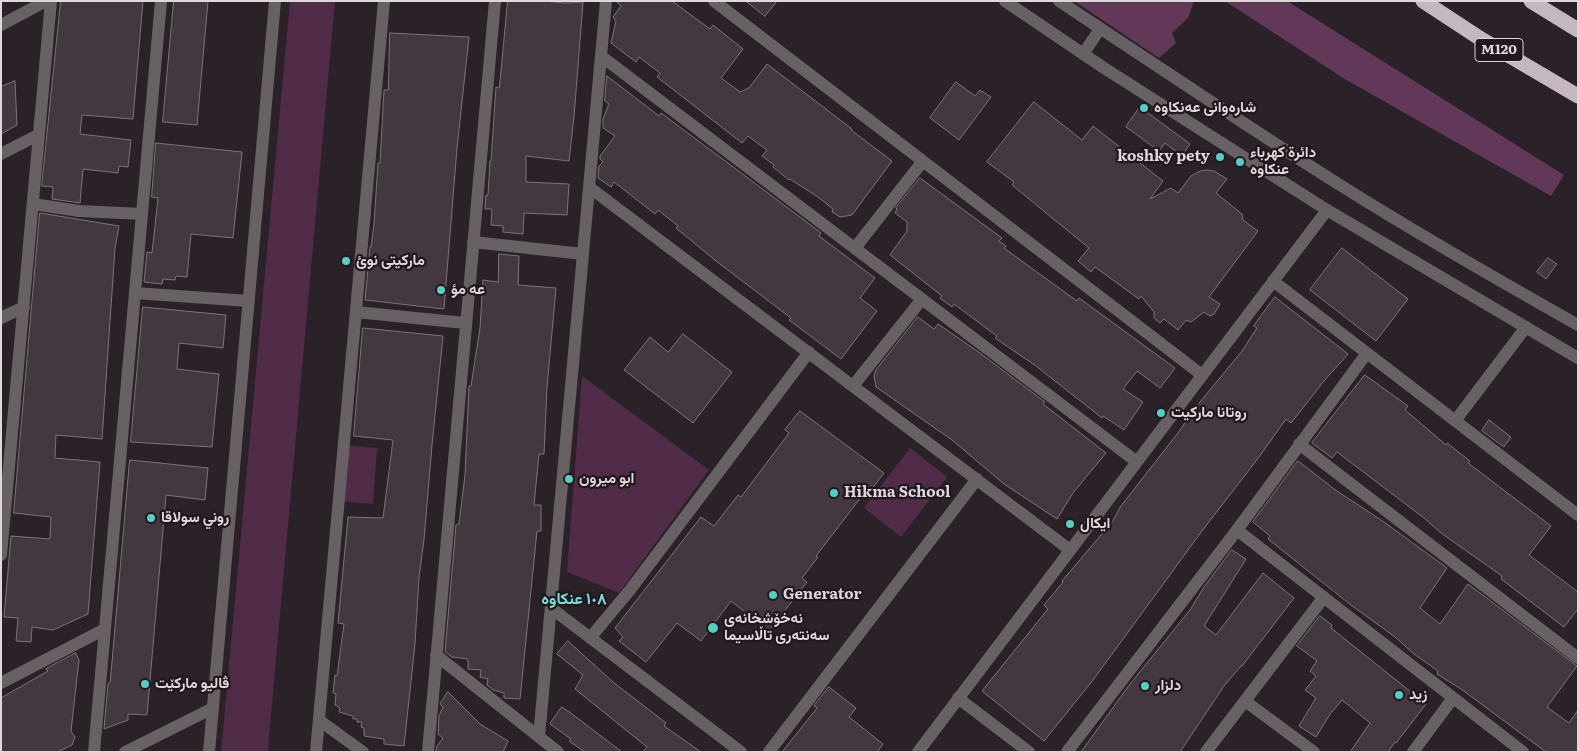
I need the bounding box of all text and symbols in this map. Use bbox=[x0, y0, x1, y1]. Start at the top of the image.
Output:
road number: M120 bbox=[1475, 38, 1523, 62]
place label: شارەوانی عەنکاوە bbox=[1154, 99, 1256, 117]
marker: شارەوانی عەنکاوە bbox=[1138, 102, 1150, 114]
place label: دائرة كهرباء عنكاوه bbox=[1250, 144, 1316, 179]
place label: koshky pety bbox=[1117, 148, 1210, 166]
marker: koshky pety bbox=[1214, 151, 1226, 163]
marker: دائرة كهرباء عنكاوه bbox=[1234, 156, 1246, 168]
place label: مارکیتی نوئ bbox=[356, 252, 425, 270]
marker: مارکیتی نوئ bbox=[340, 255, 352, 267]
place label: عه مؤ bbox=[451, 281, 485, 299]
marker: عه مؤ bbox=[435, 284, 447, 296]
place label: روتانا ماركيت bbox=[1171, 404, 1247, 422]
marker: روتانا ماركيت bbox=[1155, 407, 1167, 419]
place label: ابو ميرون bbox=[579, 470, 634, 488]
marker: ابو ميرون bbox=[563, 473, 575, 485]
place label: Hikma School bbox=[844, 484, 950, 502]
marker: Hikma School bbox=[828, 487, 840, 499]
place label: روني سولاقا bbox=[161, 509, 229, 527]
marker: روني سولاقا bbox=[145, 512, 157, 524]
place label: ايكال bbox=[1080, 515, 1110, 533]
marker: ايكال bbox=[1064, 518, 1076, 530]
place label: Generator bbox=[783, 586, 862, 604]
district label: ١٠٨ عنکاوە bbox=[541, 589, 607, 609]
marker: Generator bbox=[767, 589, 779, 601]
place label: نەخۆشخانەی سەنتەری تاڵاسیما bbox=[724, 610, 830, 645]
marker: نەخۆشخانەی سەنتەری تاڵاسیما bbox=[706, 621, 720, 635]
place label: ڤالیو مارکێت bbox=[155, 675, 229, 693]
place label: دلزار bbox=[1155, 677, 1181, 695]
marker: ڤالیو مارکێت bbox=[139, 678, 151, 690]
marker: دلزار bbox=[1139, 680, 1151, 692]
place label: زيد bbox=[1409, 686, 1427, 704]
marker: زيد bbox=[1393, 689, 1405, 701]

